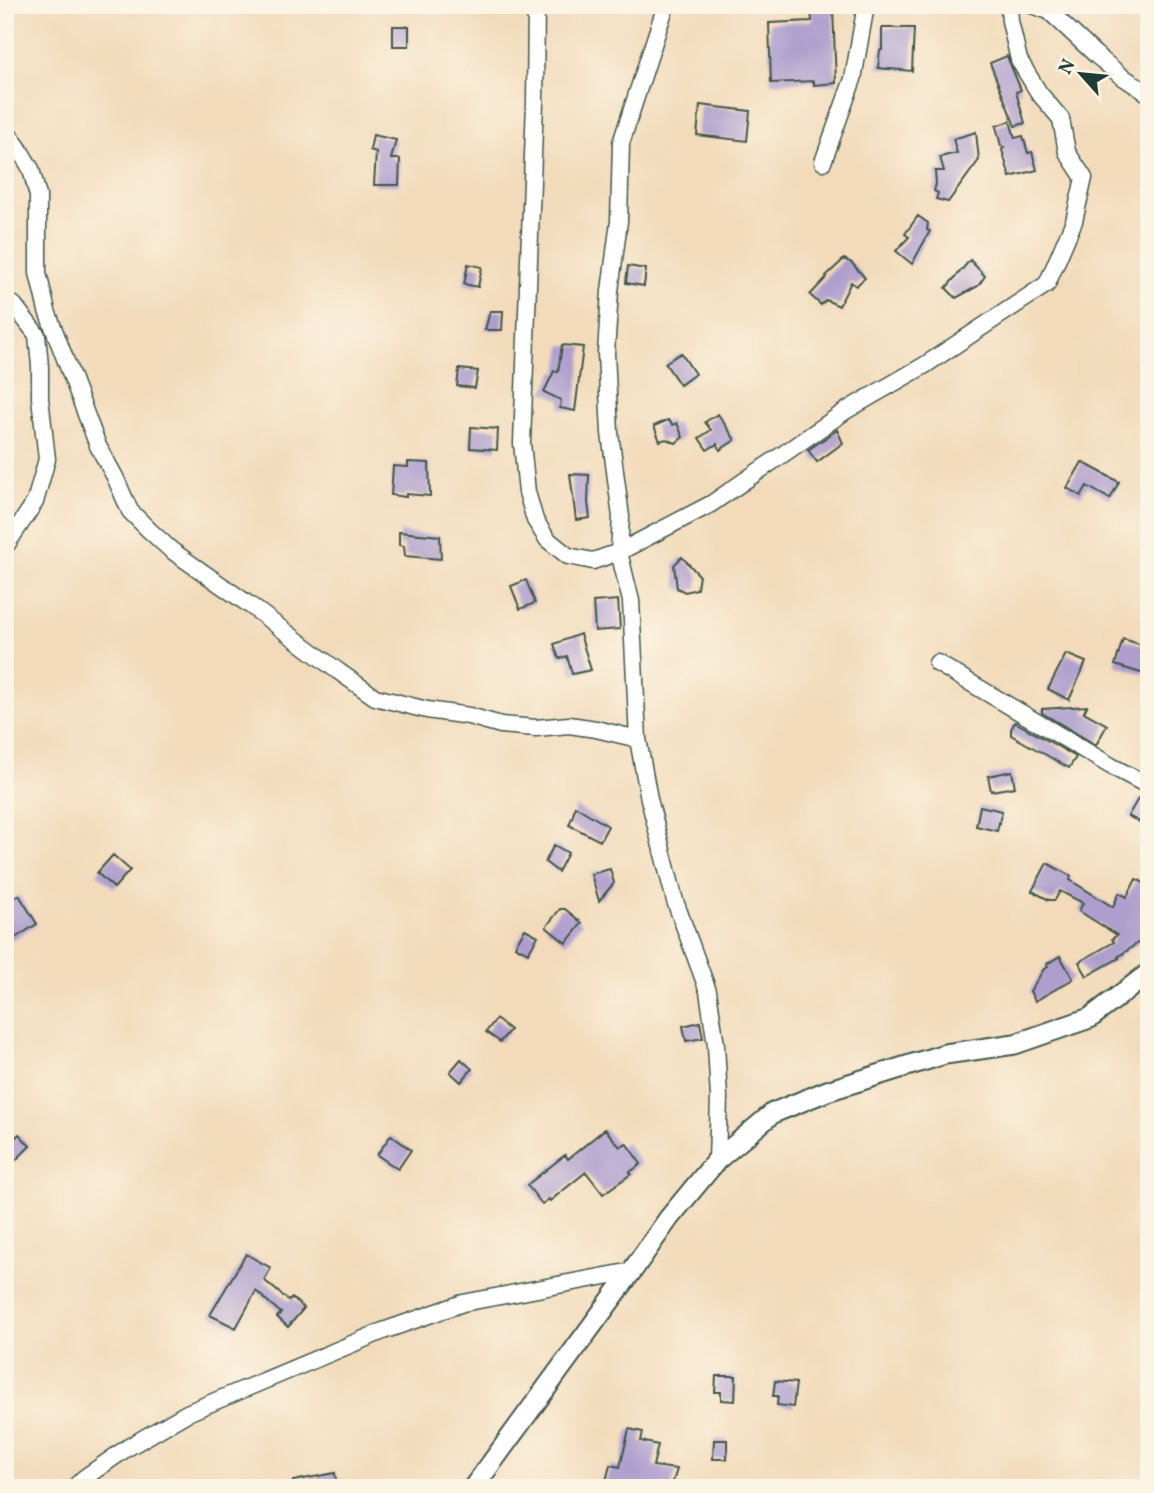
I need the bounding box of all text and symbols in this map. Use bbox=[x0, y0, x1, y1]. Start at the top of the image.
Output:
north arrow bbox=[1046, 38, 1116, 108]
text: N bbox=[1053, 55, 1082, 79]

